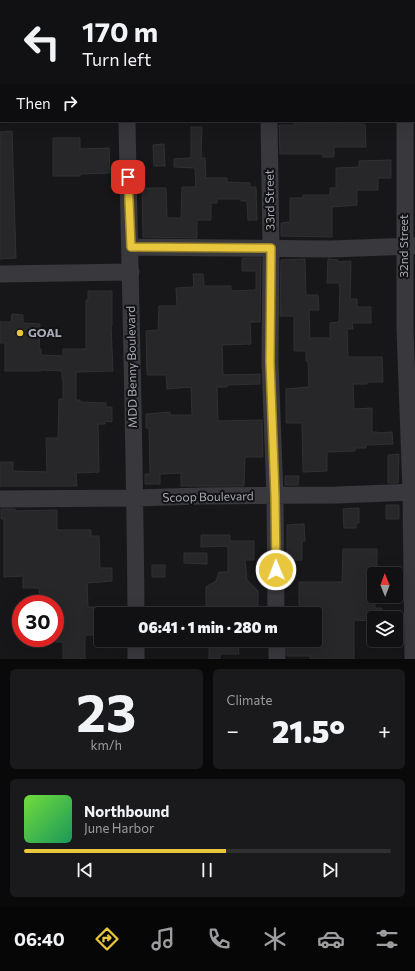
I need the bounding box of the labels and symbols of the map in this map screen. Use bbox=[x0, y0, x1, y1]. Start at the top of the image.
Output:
pin bbox=[111, 160, 145, 194]
street label: 33rd Street bbox=[261, 169, 277, 231]
street label: 32nd Street bbox=[396, 214, 410, 278]
street label: MDD Benny Boulevard bbox=[123, 306, 139, 428]
place label: GOAL bbox=[28, 325, 62, 339]
marker: GOAL bbox=[15, 328, 25, 338]
street label: Scoop Boulevard bbox=[162, 488, 254, 504]
position arrow bbox=[255, 549, 297, 591]
north arrow bbox=[367, 567, 403, 603]
speed limit sign: 30 bbox=[12, 595, 64, 647]

